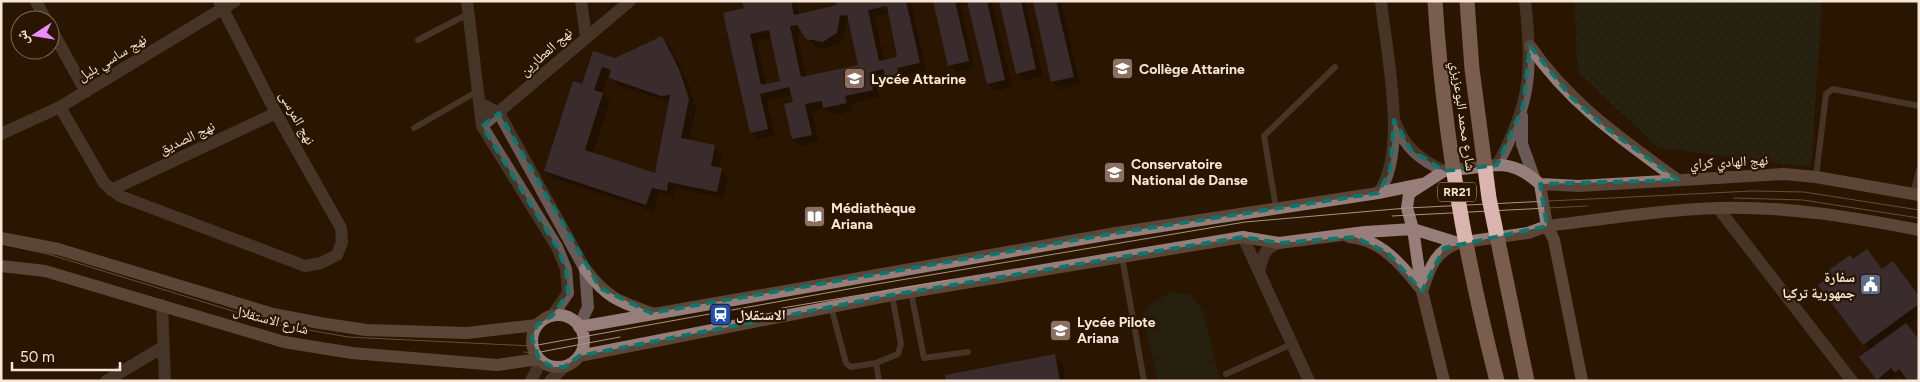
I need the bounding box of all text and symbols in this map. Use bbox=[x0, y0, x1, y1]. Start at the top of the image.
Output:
north arrow bbox=[10, 10, 60, 60]
street label: نهج العطارين bbox=[516, 24, 577, 81]
text: ش bbox=[13, 28, 33, 47]
street label: نهج ساسي بليل bbox=[74, 31, 151, 87]
school or university icon: Collège Attarine bbox=[1111, 57, 1135, 81]
street label: شارع محمد البوعزيزي bbox=[1444, 60, 1479, 172]
place label: Collège Attarine bbox=[1139, 61, 1245, 78]
school or university icon: Lycée Attarine bbox=[843, 67, 867, 91]
place label: Lycée Attarine bbox=[871, 71, 966, 88]
street label: نهج المرسى bbox=[274, 88, 319, 148]
street label: نهج الصديق bbox=[156, 118, 218, 159]
street label: نهج الهادي كراي bbox=[1689, 151, 1769, 175]
place label: Conservatoire National de Danse bbox=[1131, 156, 1248, 189]
school or university icon: Conservatoire National de Danse bbox=[1103, 160, 1127, 184]
road number: RR21 bbox=[1438, 182, 1476, 202]
place label: Médiathèque Ariana bbox=[831, 200, 916, 233]
library icon: Médiathèque Ariana bbox=[803, 204, 827, 228]
place label: سفارة جمهورية تركيا bbox=[1782, 269, 1855, 302]
public building icon: سفارة جمهورية تركيا bbox=[1859, 273, 1883, 297]
street label: شارع الاستقلال bbox=[231, 302, 310, 339]
station icon: الاستقلال bbox=[708, 303, 732, 327]
place label: الاستقلال bbox=[736, 307, 786, 324]
place label: Lycée Pilote Ariana bbox=[1077, 314, 1156, 347]
school or university icon: Lycée Pilote Ariana bbox=[1049, 318, 1073, 342]
scale bar bbox=[12, 340, 120, 372]
text: 50 m bbox=[20, 348, 55, 366]

